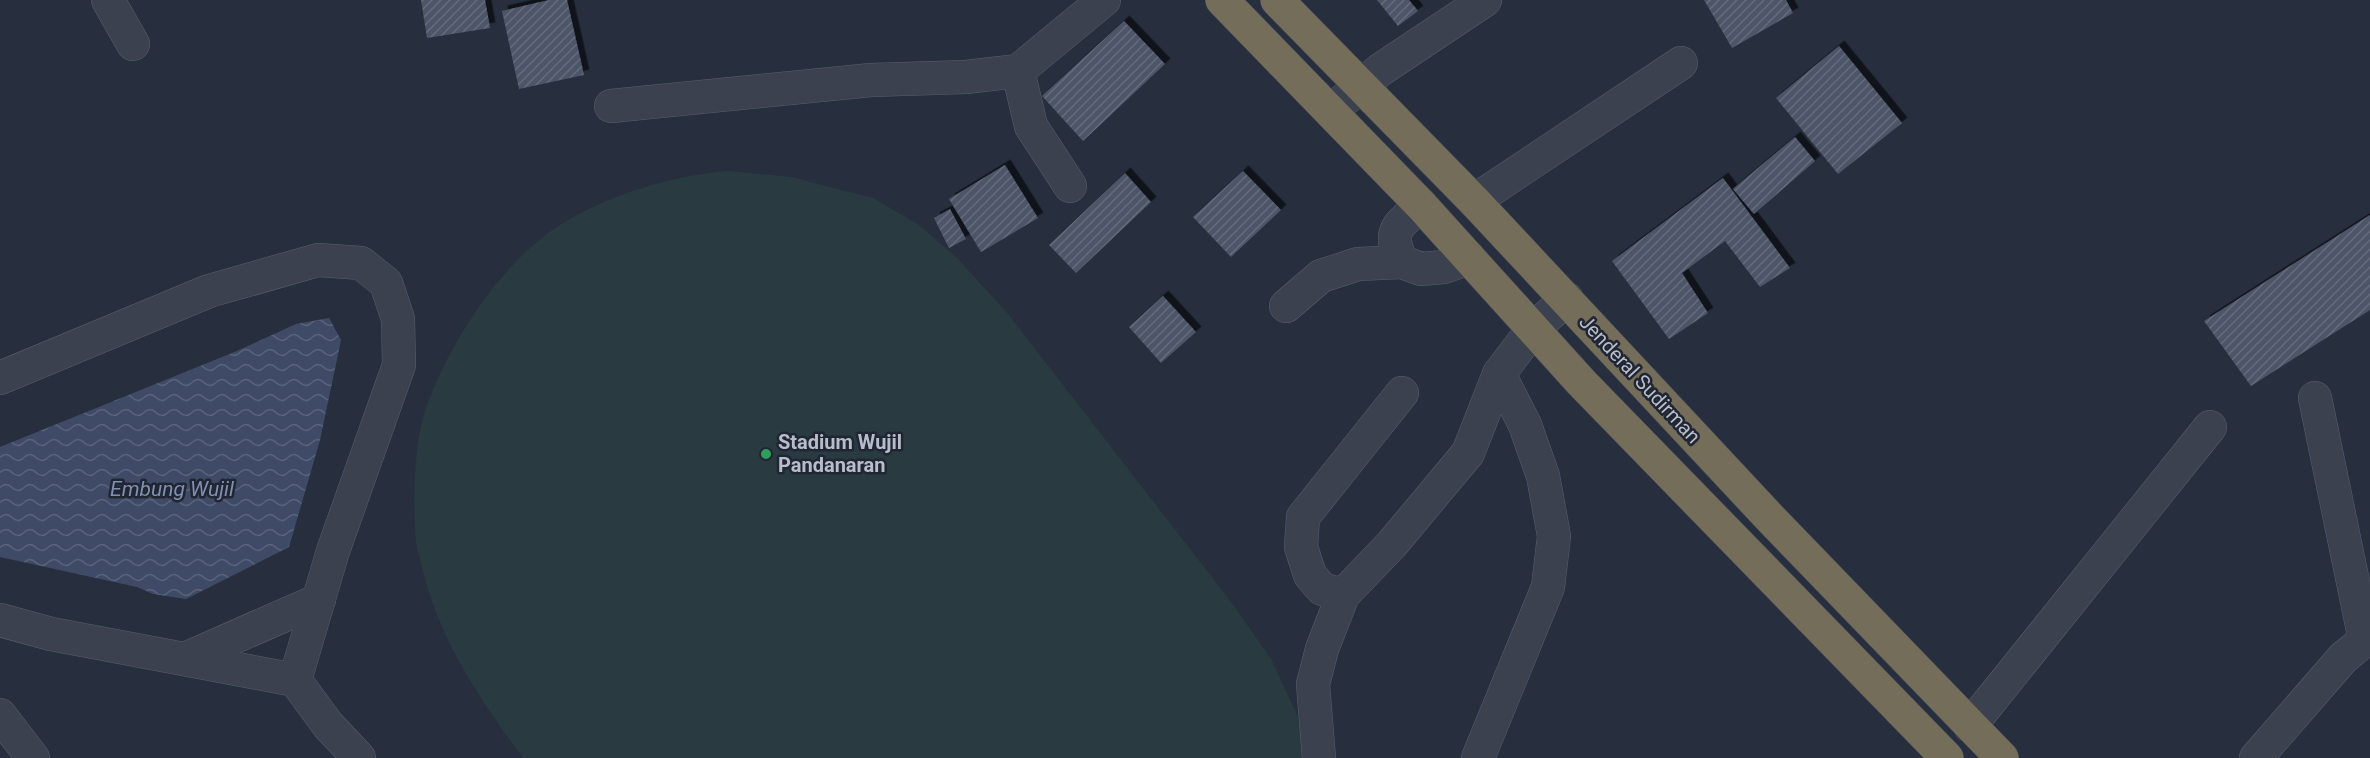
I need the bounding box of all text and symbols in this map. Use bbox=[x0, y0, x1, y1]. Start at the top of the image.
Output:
street label: Jenderal Sudirman bbox=[1574, 310, 1706, 448]
place label: Stadium Wujil Pandanaran bbox=[778, 430, 902, 477]
marker: Stadium Wujil Pandanaran bbox=[759, 447, 773, 461]
water label: Embung Wujil bbox=[110, 477, 235, 501]

